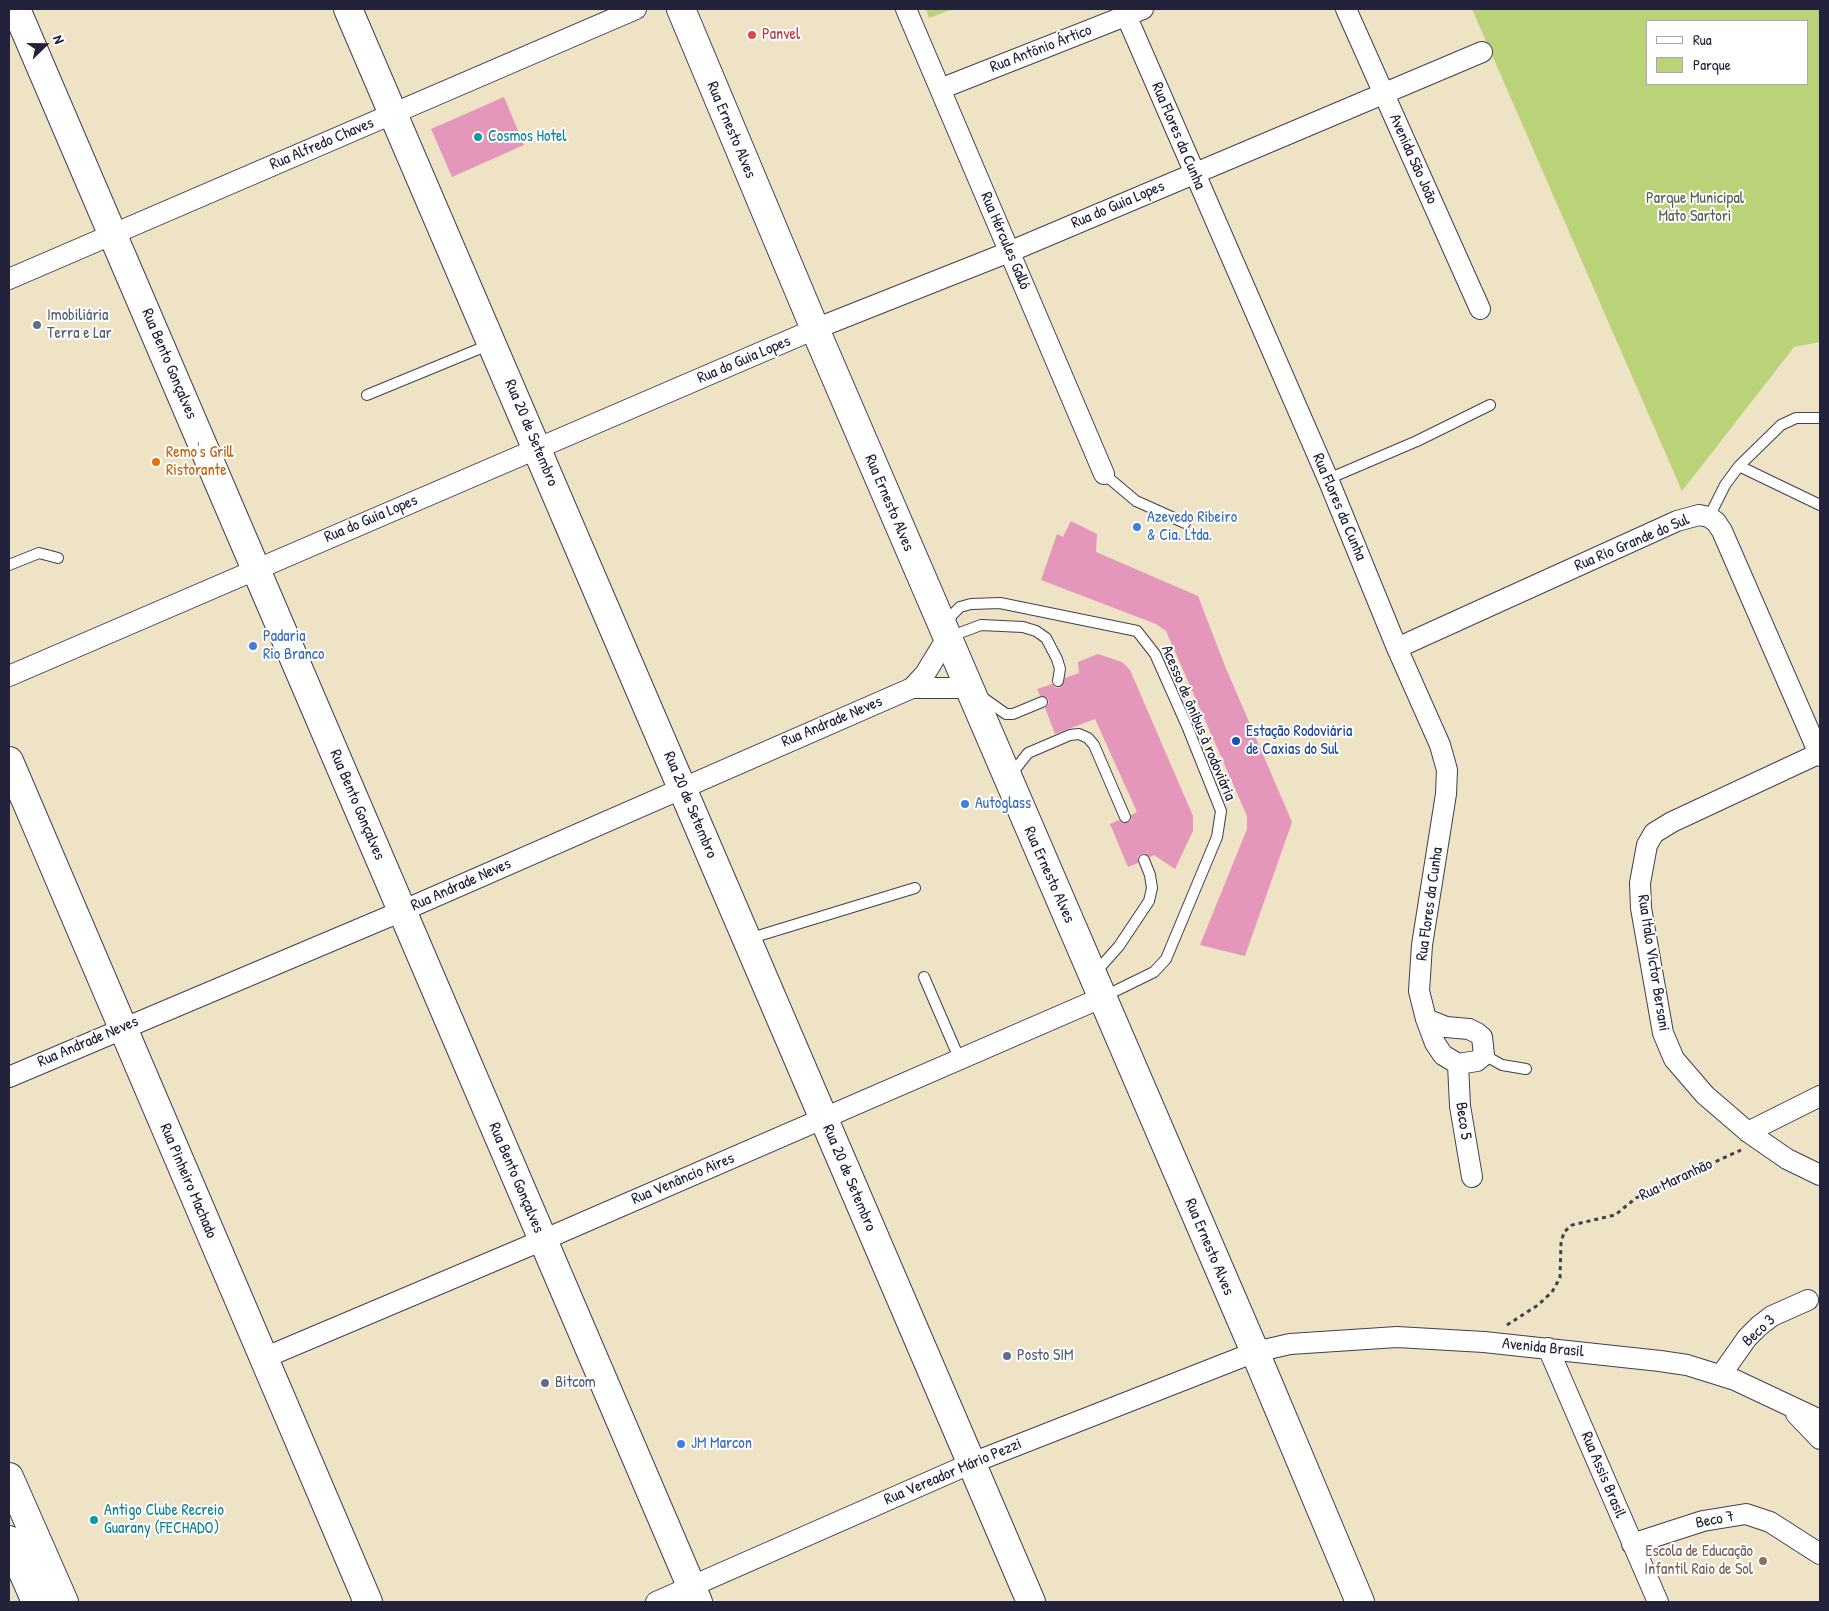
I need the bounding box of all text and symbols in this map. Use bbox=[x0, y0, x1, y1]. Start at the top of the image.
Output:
north arrow bbox=[20, 20, 70, 70]
legend bbox=[1646, 20, 1809, 85]
street label: Rua Antônio Ártico bbox=[987, 21, 1095, 77]
place label: Panvel bbox=[762, 25, 800, 45]
marker: Panvel bbox=[746, 29, 758, 41]
text: Rua bbox=[1693, 29, 1712, 50]
text: N bbox=[49, 32, 70, 46]
text: Parque bbox=[1693, 54, 1731, 75]
street label: Rua Ernesto Alves bbox=[702, 79, 760, 181]
street label: Rua Flores da Cunha bbox=[1147, 80, 1209, 192]
street label: Avenida São João bbox=[1385, 111, 1441, 207]
street label: Rua Alfredo Chaves bbox=[267, 113, 377, 175]
place label: Cosmos Hotel bbox=[488, 127, 567, 147]
marker: Cosmos Hotel bbox=[472, 131, 484, 143]
street label: Rua do Guia Lopes bbox=[1069, 177, 1167, 233]
street label: Rua Hércules Galló bbox=[976, 189, 1034, 293]
park label: Parque Municipal Mato Sartori bbox=[1646, 189, 1744, 227]
place label: Imobiliária Terra e Lar bbox=[47, 306, 112, 344]
street label: Rua Bento Gonçalves bbox=[137, 306, 201, 422]
marker: Imobiliária Terra e Lar bbox=[31, 319, 43, 331]
street label: Rua do Guia Lopes bbox=[695, 332, 793, 388]
street label: Rua 20 de Setembro bbox=[500, 377, 562, 489]
place label: Remo's Grill Ristorante bbox=[166, 443, 234, 481]
street label: Rua Flores da Cunha bbox=[1308, 451, 1370, 563]
street label: Rua Ernesto Alves bbox=[860, 452, 918, 554]
marker: Remo's Grill Ristorante bbox=[150, 456, 162, 468]
street label: Rua do Guia Lopes bbox=[322, 491, 420, 547]
place label: Azevedo Ribeiro & Cia. Ltda. bbox=[1147, 508, 1237, 546]
street label: Rua Rio Grande do Sul bbox=[1572, 510, 1692, 576]
marker: Azevedo Ribeiro & Cia. Ltda. bbox=[1131, 521, 1143, 533]
place label: Padaria Rio Branco bbox=[263, 627, 324, 665]
marker: Padaria Rio Branco bbox=[247, 640, 259, 652]
street label: Acesso de ônibus à rodoviária bbox=[1157, 643, 1239, 803]
street label: Rua Andrade Neves bbox=[779, 692, 885, 752]
place label: Estação Rodoviária de Caxias do Sul bbox=[1246, 722, 1352, 760]
marker: Estação Rodoviária de Caxias do Sul bbox=[1230, 735, 1242, 747]
street label: Rua Bento Gonçalves bbox=[325, 747, 389, 863]
street label: Rua 20 de Setembro bbox=[659, 749, 721, 861]
place label: Autoglass bbox=[975, 794, 1031, 814]
marker: Autoglass bbox=[959, 798, 971, 810]
street label: Rua Ernesto Alves bbox=[1019, 824, 1079, 926]
street label: Rua Flores da Cunha bbox=[1413, 846, 1447, 962]
street label: Rua Andrade Neves bbox=[408, 854, 514, 916]
street label: Rua Italo Victor Bersani bbox=[1633, 893, 1673, 1033]
street label: Rua Andrade Neves bbox=[35, 1012, 141, 1072]
street label: Beco 5 bbox=[1451, 1101, 1475, 1141]
street label: Rua Bento Gonçalves bbox=[484, 1120, 548, 1236]
street label: Rua Pinheiro Machado bbox=[155, 1121, 221, 1241]
street label: Rua 20 de Setembro bbox=[818, 1122, 880, 1234]
street label: Rua Venâncio Aires bbox=[629, 1149, 737, 1209]
street label: Rua Maranhão bbox=[1636, 1155, 1716, 1205]
street label: Rua Ernesto Alves bbox=[1180, 1196, 1238, 1298]
street label: Beco 3 bbox=[1739, 1311, 1779, 1351]
street label: Avenida Brasil bbox=[1501, 1334, 1585, 1362]
place label: Posto SIM bbox=[1017, 1346, 1074, 1366]
marker: Posto SIM bbox=[1001, 1350, 1013, 1362]
place label: Bitcom bbox=[555, 1373, 596, 1393]
marker: Bitcom bbox=[539, 1377, 551, 1389]
street label: Rua Assis Brasil bbox=[1576, 1429, 1630, 1521]
place label: JM Marcon bbox=[691, 1434, 752, 1454]
street label: Rua Vereador Mário Pezzi bbox=[881, 1434, 1025, 1510]
marker: JM Marcon bbox=[675, 1438, 687, 1450]
place label: Antigo Clube Recreio Guarany (FECHADO) bbox=[104, 1501, 224, 1539]
street label: Beco 7 bbox=[1694, 1507, 1736, 1533]
marker: Antigo Clube Recreio Guarany (FECHADO) bbox=[88, 1514, 100, 1526]
place label: Escola de Educação Infantil Raio de Sol bbox=[1644, 1542, 1753, 1580]
marker: Escola de Educação Infantil Raio de Sol bbox=[1757, 1555, 1769, 1567]

